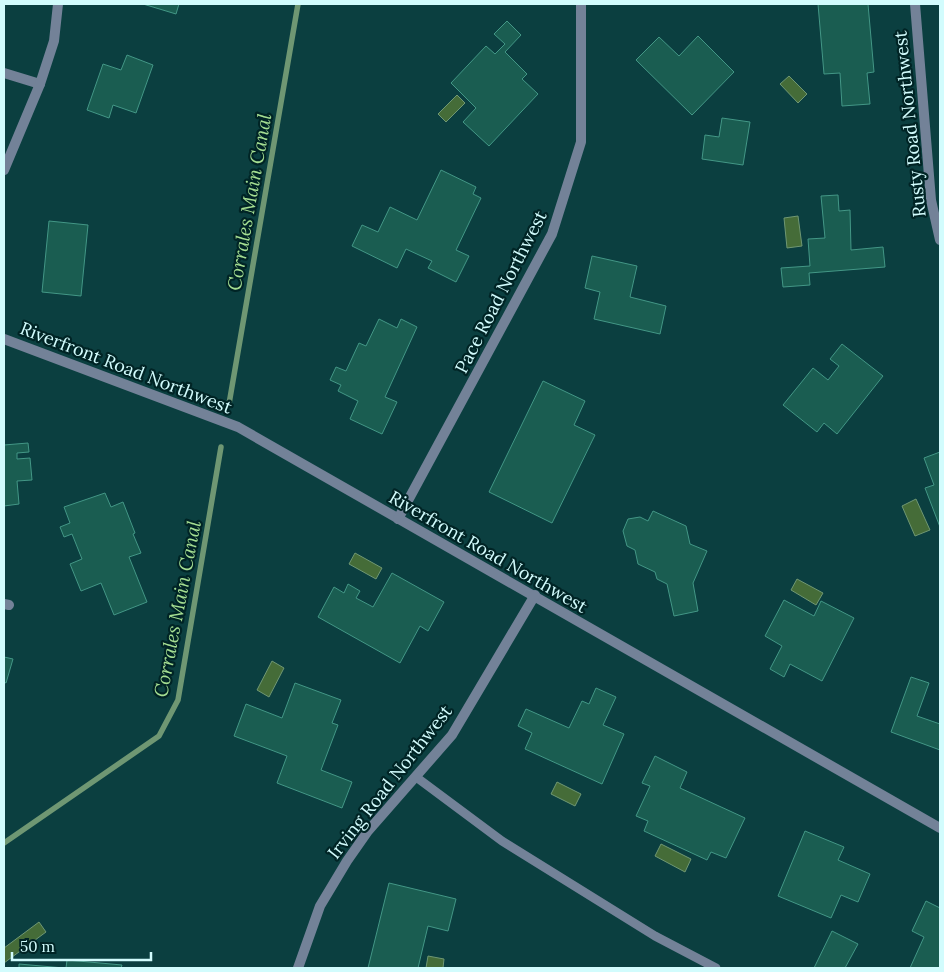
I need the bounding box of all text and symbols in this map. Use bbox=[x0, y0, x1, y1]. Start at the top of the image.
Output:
street label: Rusty Road Northwest bbox=[888, 30, 931, 218]
water label: Corrales Main Canal bbox=[222, 111, 276, 292]
street label: Pace Road Northwest bbox=[450, 207, 552, 377]
street label: Riverfront Road Northwest bbox=[17, 316, 235, 419]
street label: Riverfront Road Northwest bbox=[385, 485, 591, 618]
water label: Corrales Main Canal bbox=[148, 518, 206, 699]
street label: Irving Road Northwest bbox=[322, 700, 457, 863]
scale bar bbox=[12, 930, 151, 962]
text: 50 m bbox=[20, 937, 55, 956]

